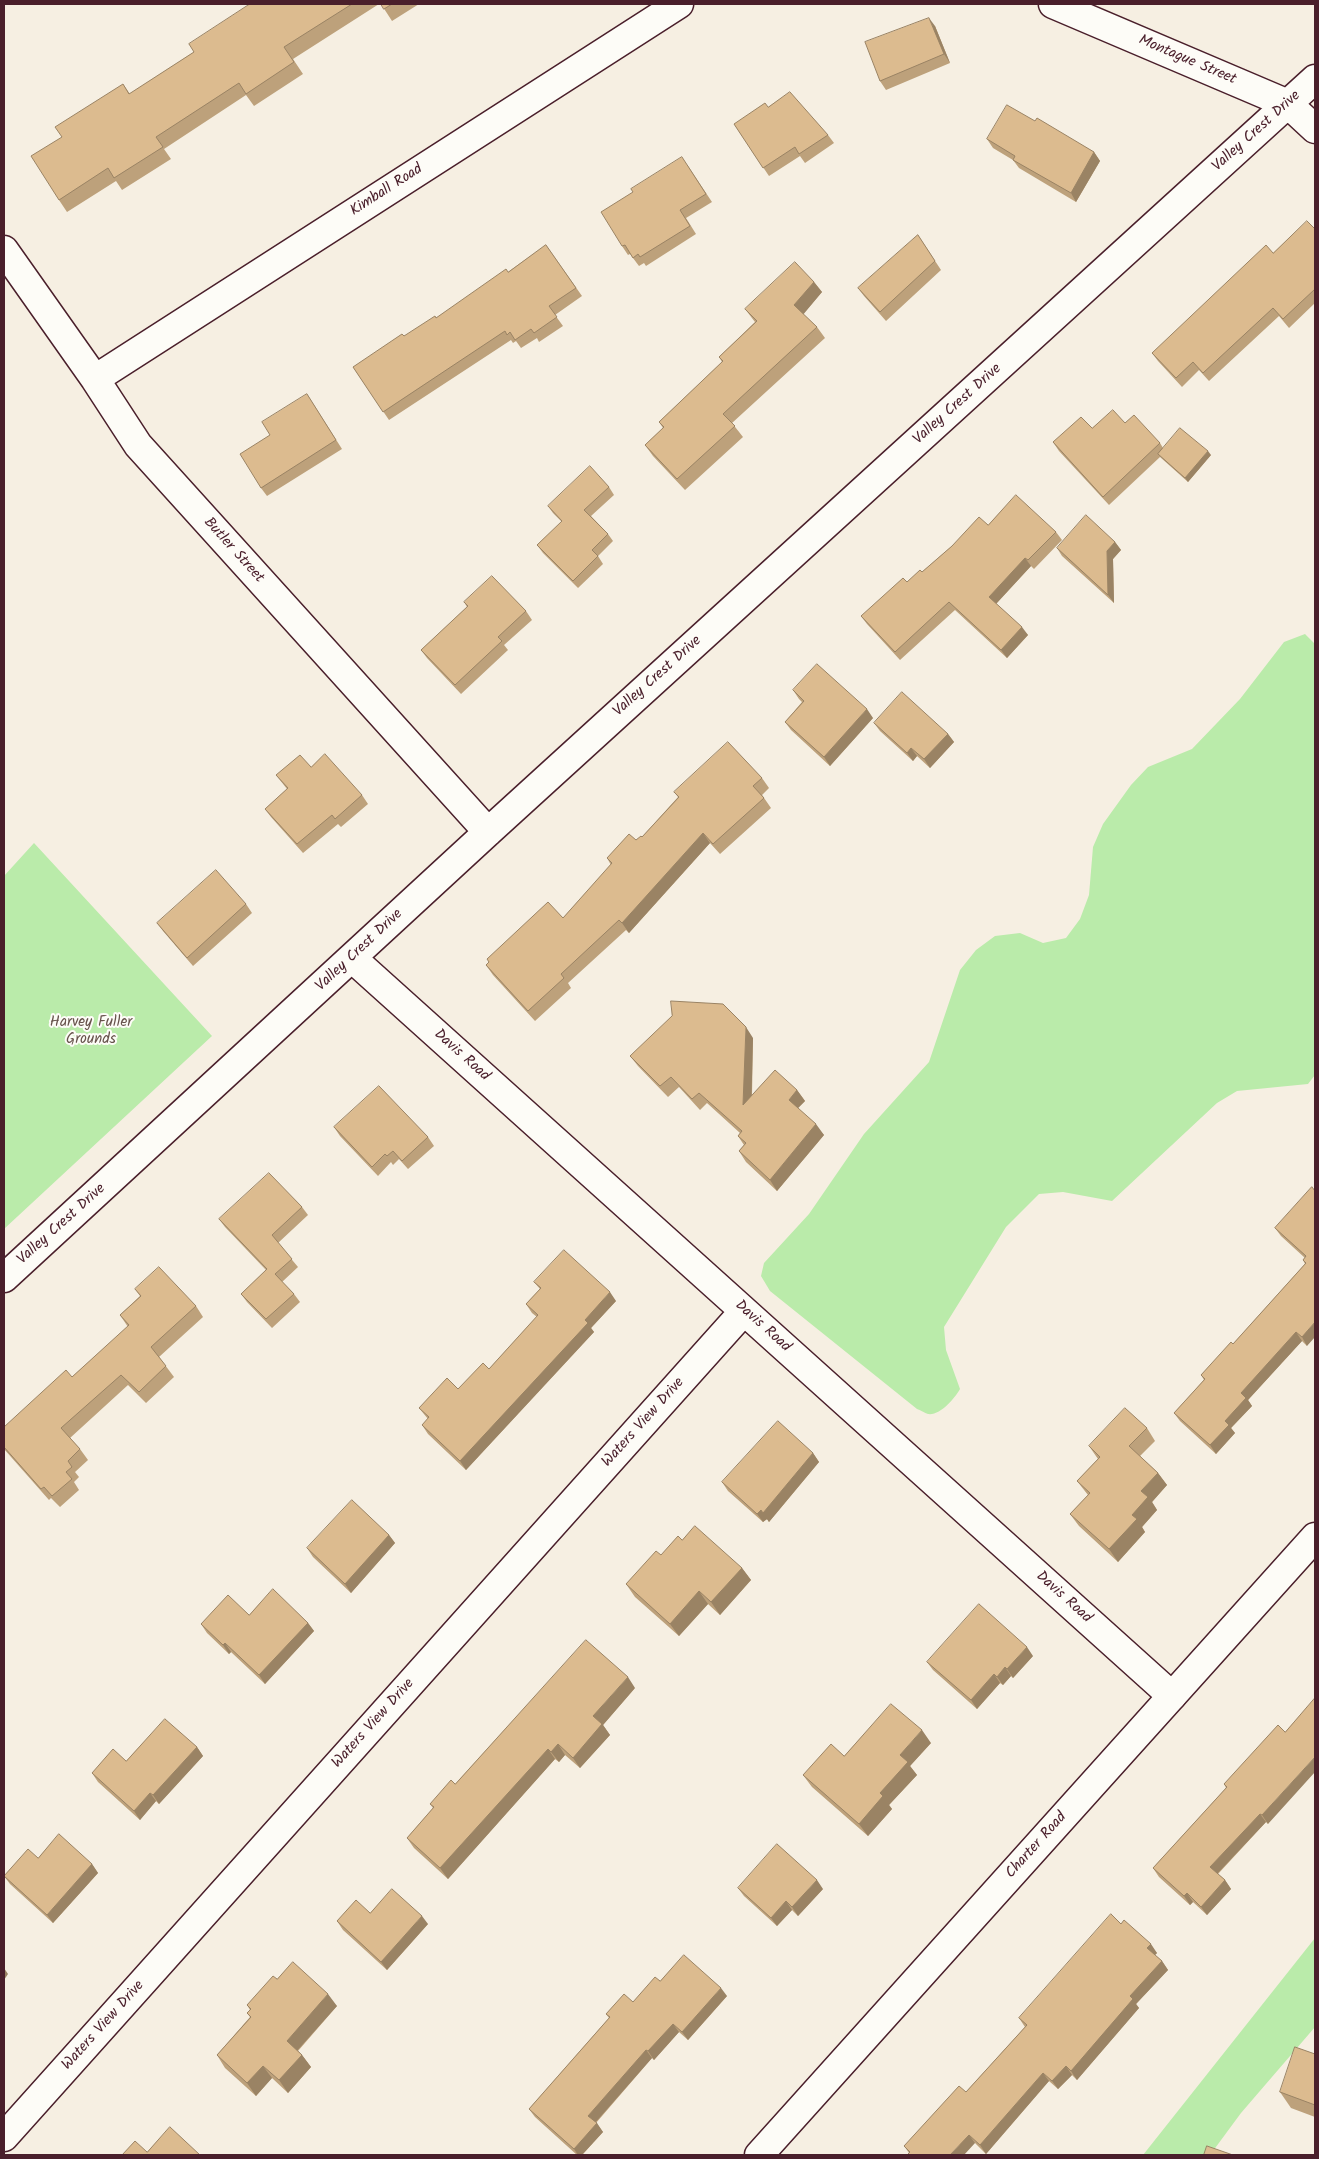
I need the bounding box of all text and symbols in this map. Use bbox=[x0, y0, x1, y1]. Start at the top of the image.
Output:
street label: Montague Street bbox=[1135, 32, 1239, 90]
street label: Valley Crest Drive bbox=[1209, 88, 1305, 176]
street label: Kimball Road bbox=[347, 161, 427, 221]
street label: Valley Crest Drive bbox=[910, 361, 1006, 449]
street label: Butler Street bbox=[199, 515, 267, 587]
street label: Valley Crest Drive bbox=[610, 633, 706, 721]
street label: Valley Crest Drive bbox=[313, 906, 407, 996]
park label: Harvey Fuller Grounds bbox=[50, 1014, 132, 1049]
street label: Davis Road bbox=[429, 1026, 493, 1086]
street label: Valley Crest Drive bbox=[14, 1181, 110, 1269]
street label: Davis Road bbox=[730, 1297, 794, 1357]
street label: Waters View Drive bbox=[599, 1374, 689, 1472]
street label: Davis Road bbox=[1031, 1568, 1095, 1628]
street label: Waters View Drive bbox=[329, 1675, 419, 1773]
street label: Charter Road bbox=[1003, 1809, 1071, 1883]
street label: Waters View Drive bbox=[59, 1977, 149, 2075]

